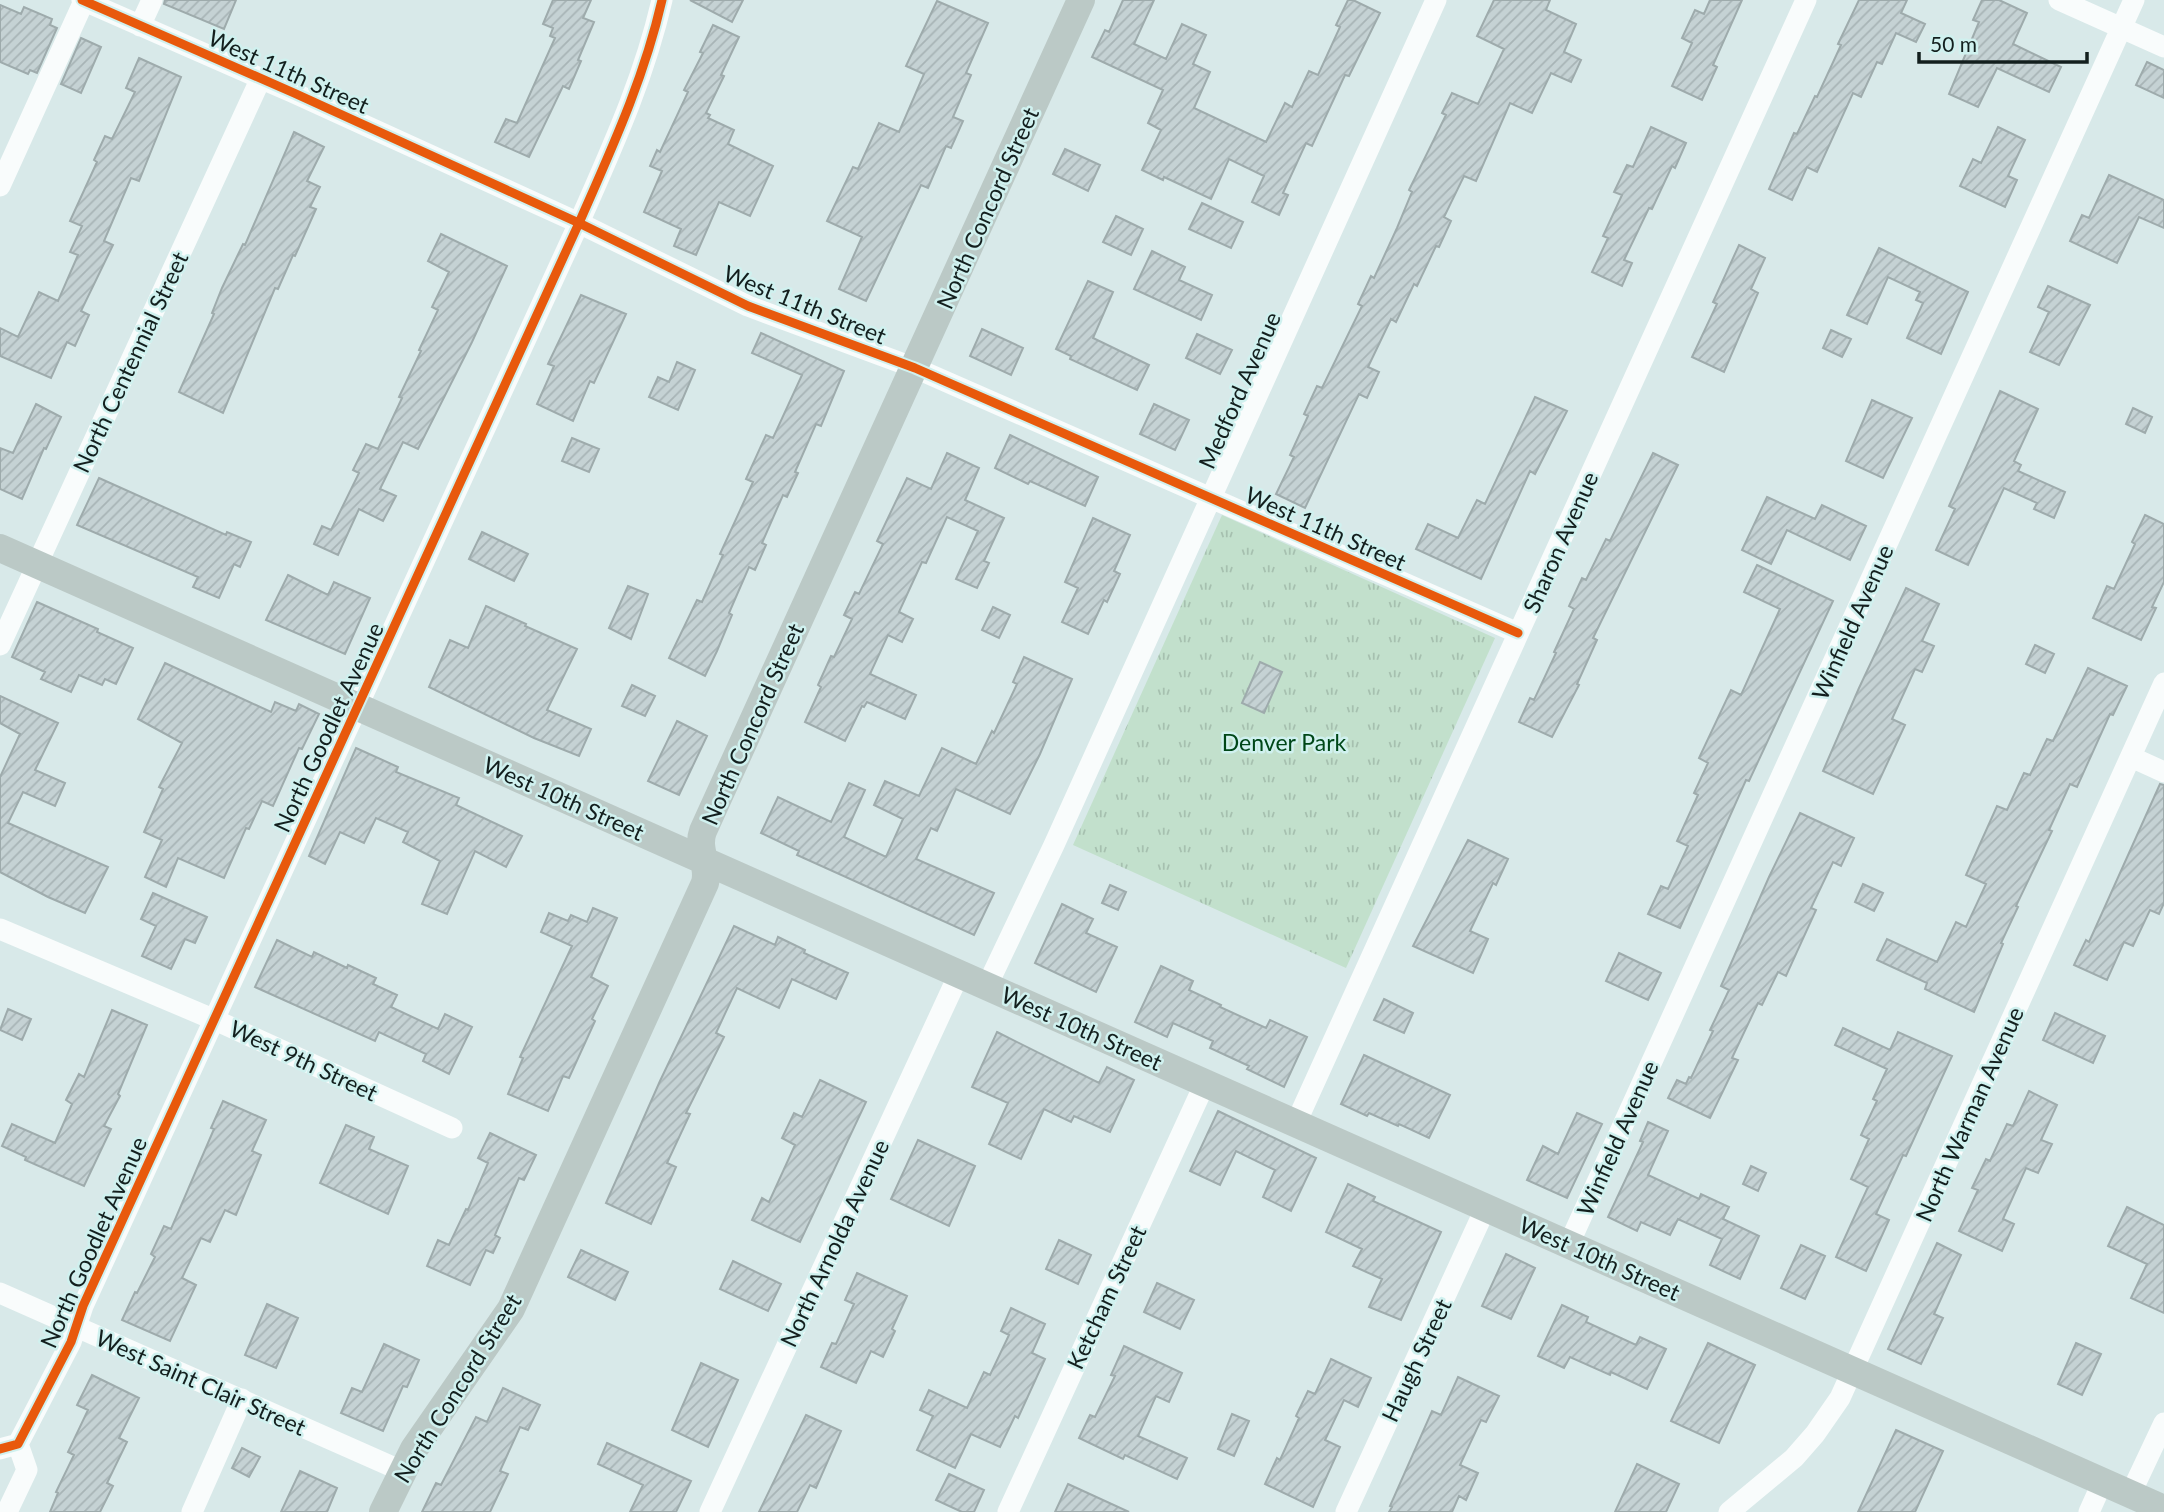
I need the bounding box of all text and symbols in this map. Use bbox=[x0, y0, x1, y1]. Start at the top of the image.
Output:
scale bar bbox=[1919, 21, 2087, 65]
street label: West 11th Street bbox=[204, 23, 374, 119]
text: 50 m bbox=[1930, 31, 1977, 56]
street label: North Concord Street bbox=[930, 102, 1044, 313]
street label: North Centennial Street bbox=[67, 246, 194, 477]
street label: West 11th Street bbox=[720, 259, 891, 350]
street label: Medford Avenue bbox=[1192, 307, 1286, 473]
street label: Sharon Avenue bbox=[1516, 467, 1604, 617]
street label: West 11th Street bbox=[1241, 480, 1411, 576]
street label: Winfield Avenue bbox=[1805, 540, 1899, 704]
street label: North Goodlet Avenue bbox=[267, 618, 389, 836]
street label: North Concord Street bbox=[695, 618, 809, 829]
park label: Denver Park bbox=[1222, 728, 1347, 756]
street label: West 10th Street bbox=[479, 750, 649, 846]
street label: West 10th Street bbox=[997, 980, 1167, 1076]
street label: North Warman Avenue bbox=[1909, 1002, 2029, 1226]
street label: West 9th Street bbox=[226, 1014, 383, 1107]
street label: Winfield Avenue bbox=[1570, 1056, 1664, 1220]
street label: North Goodlet Avenue bbox=[34, 1132, 152, 1352]
street label: North Arnolda Avenue bbox=[774, 1135, 894, 1351]
street label: West 10th Street bbox=[1515, 1210, 1685, 1306]
street label: Ketcham Street bbox=[1061, 1220, 1152, 1373]
street label: North Concord Street bbox=[387, 1288, 527, 1488]
street label: Haugh Street bbox=[1375, 1293, 1457, 1426]
street label: West Saint Clair Street bbox=[92, 1323, 311, 1441]

